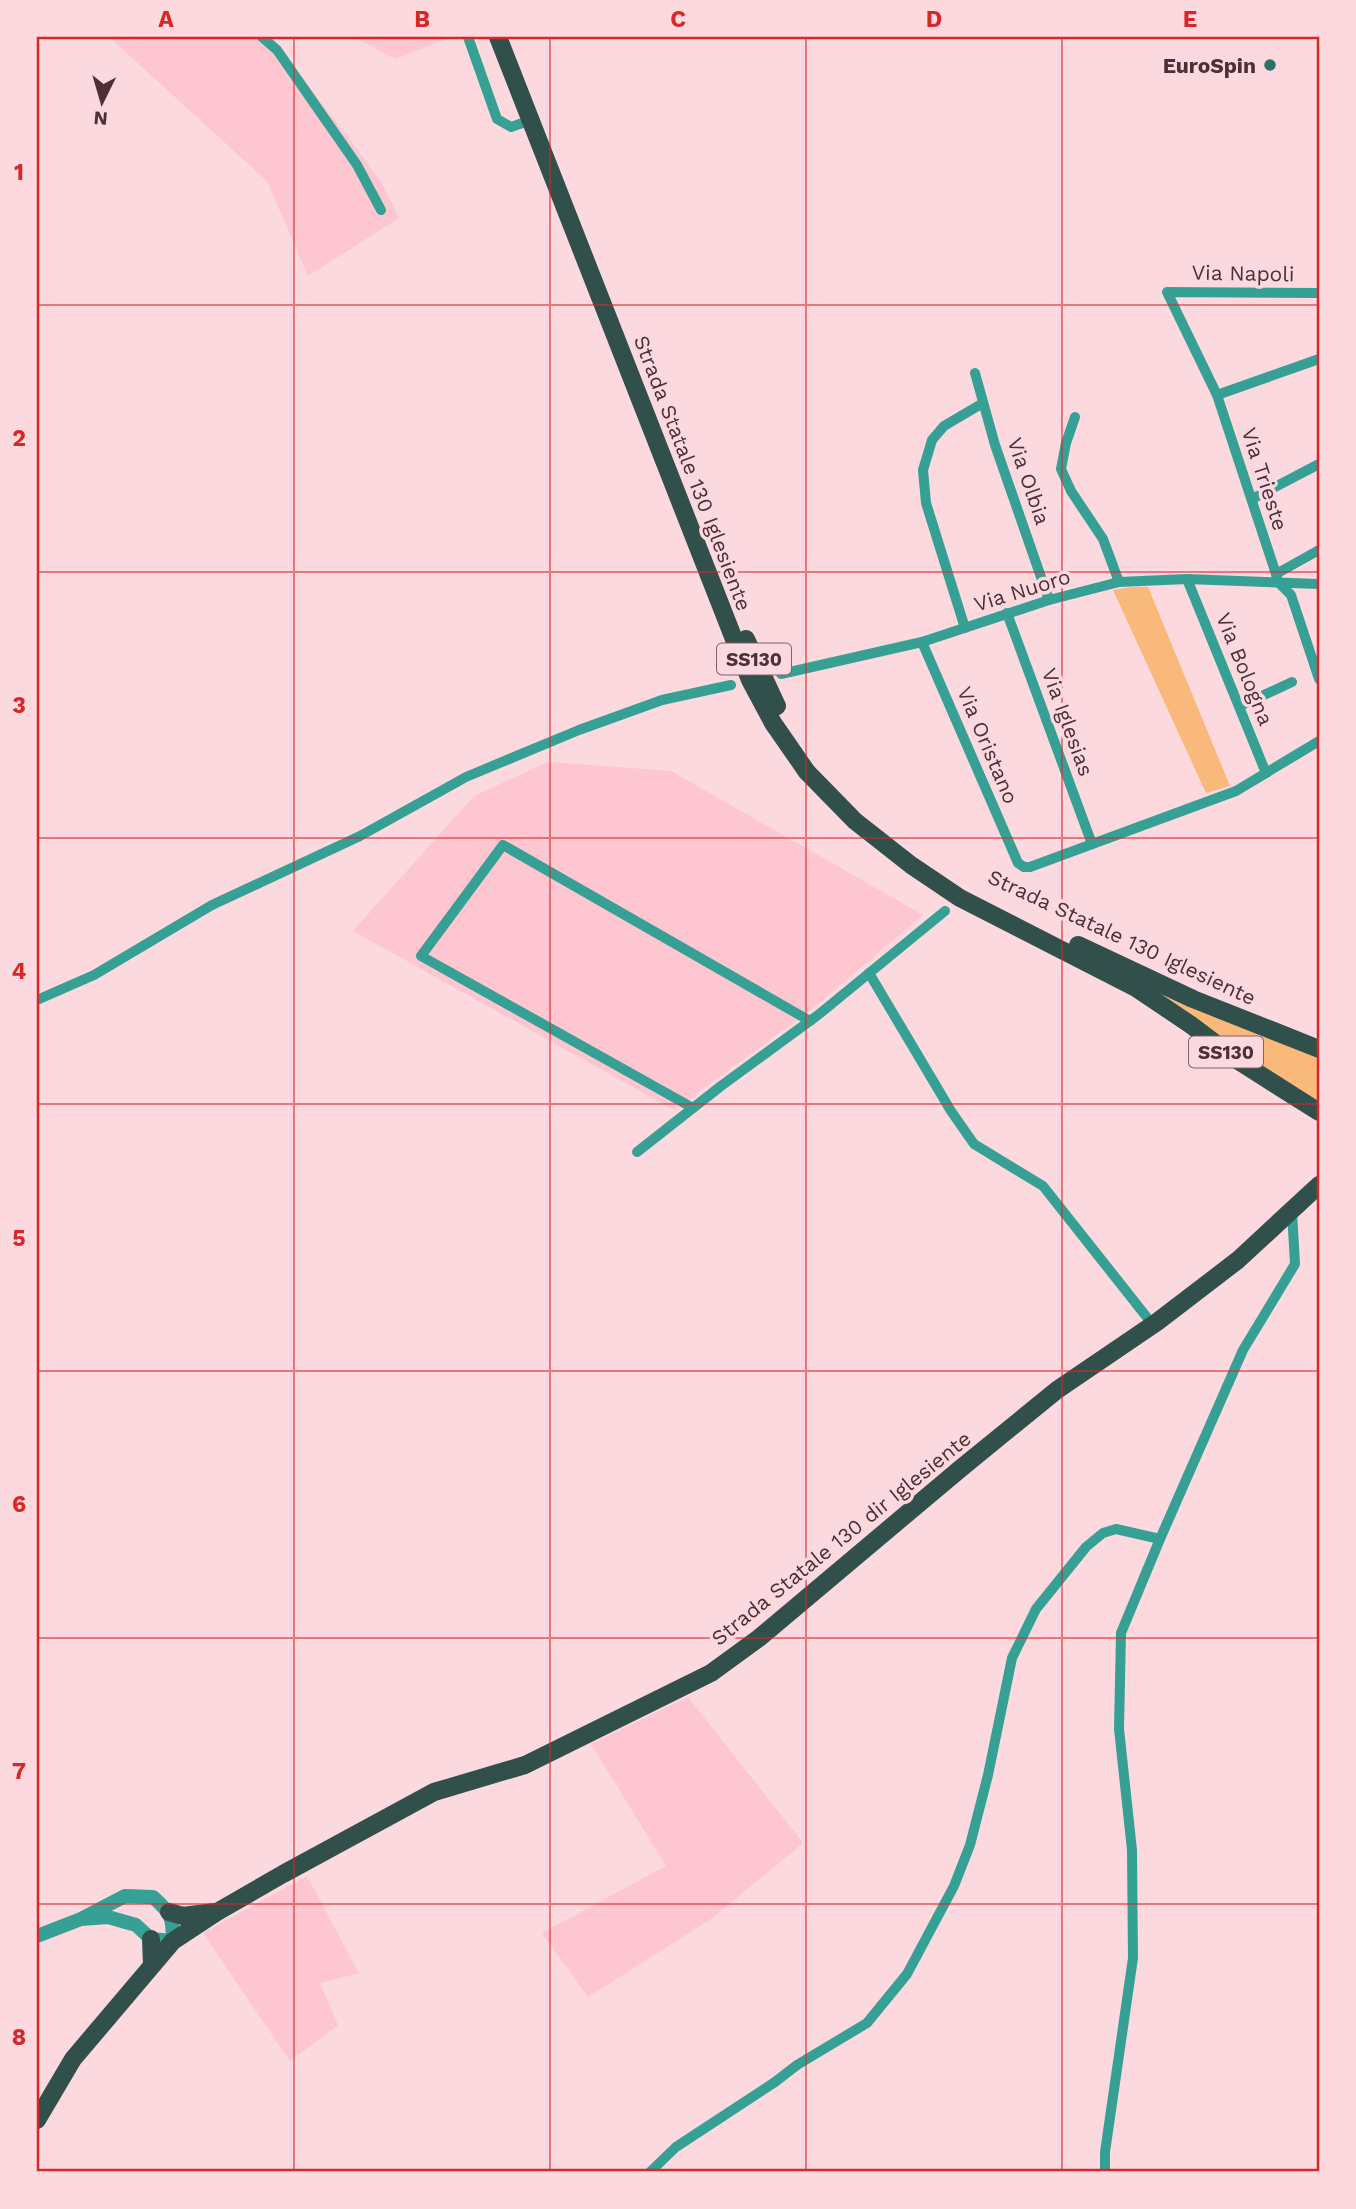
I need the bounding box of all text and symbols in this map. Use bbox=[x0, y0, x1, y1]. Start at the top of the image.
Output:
text: A bbox=[158, 6, 174, 33]
text: B bbox=[414, 6, 430, 33]
text: C bbox=[670, 6, 686, 33]
text: D bbox=[926, 6, 942, 33]
text: E bbox=[1183, 6, 1197, 33]
place label: EuroSpin bbox=[1163, 53, 1256, 78]
marker: EuroSpin bbox=[1262, 57, 1278, 73]
north arrow bbox=[66, 66, 136, 136]
text: N bbox=[93, 106, 109, 131]
text: 1 bbox=[14, 159, 24, 186]
street label: Via Napoli bbox=[1191, 260, 1295, 286]
street label: Strada Statale 130 Iglesiente bbox=[629, 332, 757, 614]
street label: Via Trieste bbox=[1237, 424, 1293, 534]
text: 2 bbox=[12, 425, 26, 452]
street label: Via Olbia bbox=[1002, 434, 1056, 528]
street label: Via Nuoro bbox=[971, 564, 1073, 616]
street label: Via Bologna bbox=[1211, 609, 1279, 729]
road number: SS130 bbox=[717, 644, 791, 674]
street label: Via Iglesias bbox=[1037, 665, 1099, 779]
street label: Via Oristano bbox=[952, 683, 1024, 807]
text: 3 bbox=[12, 692, 26, 719]
street label: Strada Statale 130 Iglesiente bbox=[984, 864, 1260, 1010]
text: 4 bbox=[12, 958, 27, 985]
road number: SS130 bbox=[1189, 1036, 1263, 1068]
text: 5 bbox=[12, 1225, 26, 1252]
street label: Strada Statale 130 dir Iglesiente bbox=[706, 1425, 976, 1651]
text: 6 bbox=[12, 1491, 26, 1518]
text: 7 bbox=[12, 1758, 26, 1785]
text: 8 bbox=[12, 2024, 26, 2051]

